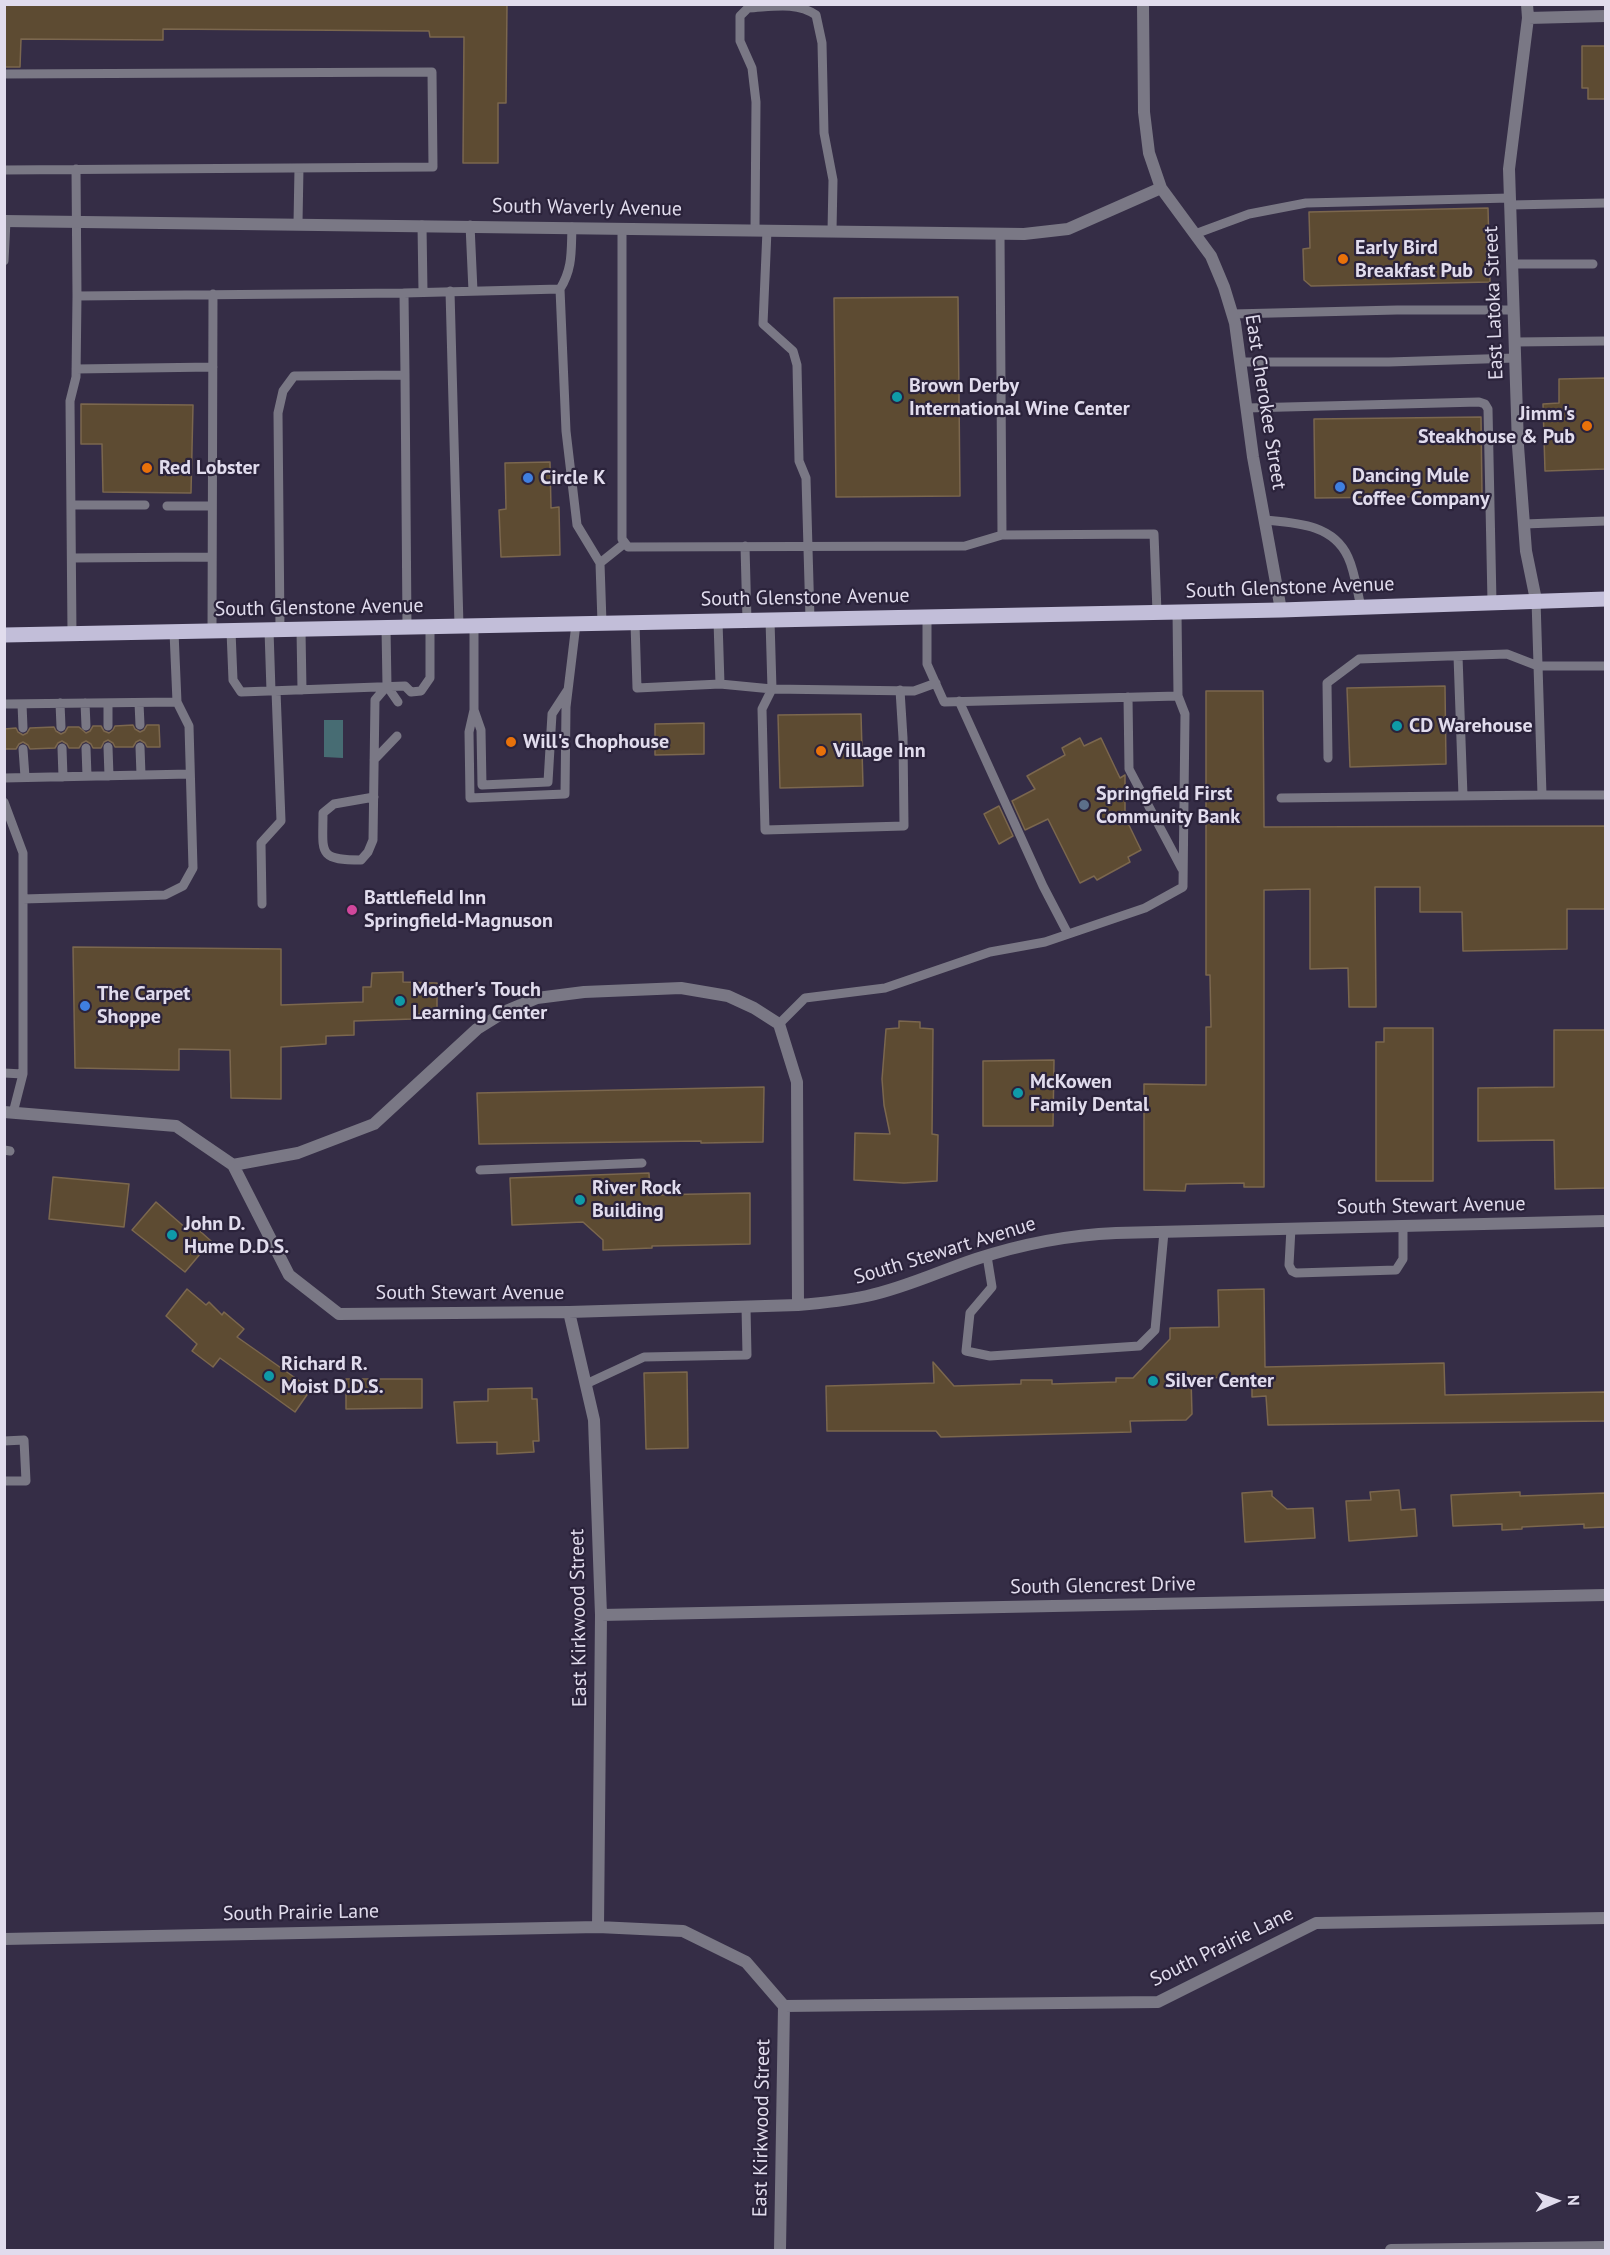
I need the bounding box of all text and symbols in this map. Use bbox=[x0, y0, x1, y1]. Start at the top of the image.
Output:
street label: South Waverly Avenue bbox=[492, 194, 682, 222]
street label: East Latoka Street bbox=[1479, 226, 1509, 380]
place label: Early Bird Breakfast Pub bbox=[1355, 236, 1473, 283]
marker: Early Bird Breakfast Pub bbox=[1336, 252, 1350, 266]
street label: East Cherokee Street bbox=[1239, 313, 1291, 491]
place label: Brown Derby International Wine Center bbox=[909, 374, 1130, 421]
marker: Brown Derby International Wine Center bbox=[890, 390, 904, 404]
place label: Jimm's Steakhouse & Pub bbox=[1418, 402, 1575, 449]
marker: Jimm's Steakhouse & Pub bbox=[1580, 419, 1594, 433]
place label: Red Lobster bbox=[159, 456, 260, 480]
marker: Red Lobster bbox=[140, 461, 154, 475]
place label: Dancing Mule Coffee Company bbox=[1352, 464, 1489, 511]
place label: Circle K bbox=[540, 466, 606, 490]
marker: Circle K bbox=[521, 471, 535, 485]
marker: Dancing Mule Coffee Company bbox=[1333, 480, 1347, 494]
street label: South Glenstone Avenue bbox=[1185, 572, 1395, 604]
street label: South Glenstone Avenue bbox=[700, 584, 910, 612]
street label: South Glenstone Avenue bbox=[214, 594, 424, 622]
place label: CD Warehouse bbox=[1409, 714, 1533, 738]
marker: CD Warehouse bbox=[1390, 719, 1404, 733]
place label: Will's Chophouse bbox=[523, 730, 669, 754]
marker: Will's Chophouse bbox=[504, 735, 518, 749]
place label: Village Inn bbox=[833, 739, 926, 763]
marker: Village Inn bbox=[814, 744, 828, 758]
place label: Springfield First Community Bank bbox=[1096, 782, 1240, 829]
marker: Springfield First Community Bank bbox=[1077, 798, 1091, 812]
place label: Battlefield Inn Springfield-Magnuson bbox=[364, 886, 553, 933]
marker: Battlefield Inn Springfield-Magnuson bbox=[345, 903, 359, 917]
place label: Mother's Touch Learning Center bbox=[412, 978, 547, 1025]
place label: The Carpet Shoppe bbox=[97, 982, 190, 1029]
marker: Mother's Touch Learning Center bbox=[393, 994, 407, 1008]
marker: The Carpet Shoppe bbox=[78, 999, 92, 1013]
place label: McKowen Family Dental bbox=[1030, 1070, 1149, 1117]
marker: McKowen Family Dental bbox=[1011, 1086, 1025, 1100]
place label: River Rock Building bbox=[592, 1176, 681, 1223]
street label: South Stewart Avenue bbox=[1336, 1192, 1526, 1220]
marker: River Rock Building bbox=[573, 1193, 587, 1207]
place label: John D. Hume D.D.S. bbox=[184, 1212, 289, 1259]
street label: South Stewart Avenue bbox=[851, 1212, 1039, 1290]
marker: John D. Hume D.D.S. bbox=[165, 1228, 179, 1242]
street label: South Stewart Avenue bbox=[376, 1281, 564, 1305]
place label: Richard R. Moist D.D.S. bbox=[281, 1352, 384, 1399]
marker: Richard R. Moist D.D.S. bbox=[262, 1369, 276, 1383]
place label: Silver Center bbox=[1165, 1369, 1274, 1393]
marker: Silver Center bbox=[1146, 1374, 1160, 1388]
street label: East Kirkwood Street bbox=[565, 1529, 593, 1707]
street label: South Glencrest Drive bbox=[1010, 1572, 1196, 1600]
street label: South Prairie Lane bbox=[223, 1900, 379, 1926]
street label: South Prairie Lane bbox=[1146, 1902, 1298, 1992]
street label: East Kirkwood Street bbox=[748, 2039, 776, 2217]
north arrow bbox=[1526, 2171, 1586, 2231]
text: N bbox=[1564, 2195, 1584, 2206]

